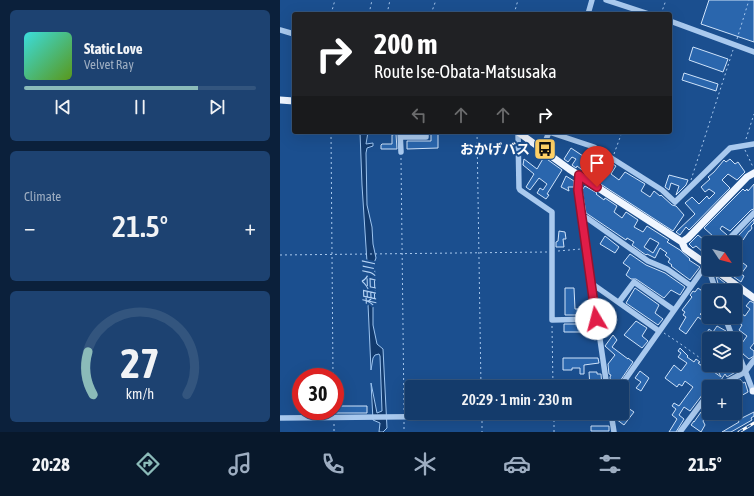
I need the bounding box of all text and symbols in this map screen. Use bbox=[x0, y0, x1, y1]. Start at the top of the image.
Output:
icon: right bbox=[308, 28, 360, 80]
text: 200 m bbox=[374, 28, 437, 60]
text: Static Love bbox=[84, 40, 143, 57]
text: Velvet Ray bbox=[84, 57, 134, 72]
text: Route Ise-Obata-Matsusaka bbox=[374, 61, 557, 82]
icon: previous bbox=[52, 96, 74, 118]
icon: pause bbox=[129, 96, 151, 118]
icon: next bbox=[206, 96, 228, 118]
icon: left bbox=[408, 104, 430, 126]
icon: ahead bbox=[450, 104, 472, 126]
icon: ahead bbox=[492, 104, 514, 126]
icon: right bbox=[534, 104, 556, 126]
bus stop icon: おかげバス bbox=[532, 136, 558, 162]
place label: おかげバス bbox=[460, 141, 530, 157]
pin bbox=[580, 146, 614, 187]
icon: arrive bbox=[586, 152, 608, 174]
text: Climate bbox=[24, 189, 61, 204]
text: 21.5° bbox=[112, 209, 168, 243]
text: − bbox=[24, 214, 35, 240]
text: + bbox=[245, 214, 256, 240]
north arrow bbox=[702, 236, 742, 276]
map controls bbox=[702, 236, 742, 420]
water label: 相合川 bbox=[360, 259, 378, 307]
button: search bbox=[702, 284, 742, 324]
position arrow bbox=[575, 298, 617, 340]
button: layers bbox=[702, 332, 742, 372]
text: 27 bbox=[120, 338, 160, 386]
speed limit sign: 30 bbox=[292, 368, 344, 420]
button: + bbox=[702, 380, 742, 420]
text: km/h bbox=[126, 385, 154, 401]
text: 20:29 · 1 min · 230 m bbox=[462, 391, 572, 408]
icon: directions bbox=[134, 450, 162, 478]
icon: music bbox=[226, 450, 254, 478]
icon: phone bbox=[319, 450, 347, 478]
icon: climate bbox=[411, 450, 439, 478]
icon: car bbox=[503, 450, 531, 478]
icon: filters bbox=[596, 450, 624, 478]
text: 20:28 bbox=[32, 454, 70, 475]
text: 21.5° bbox=[688, 454, 722, 475]

